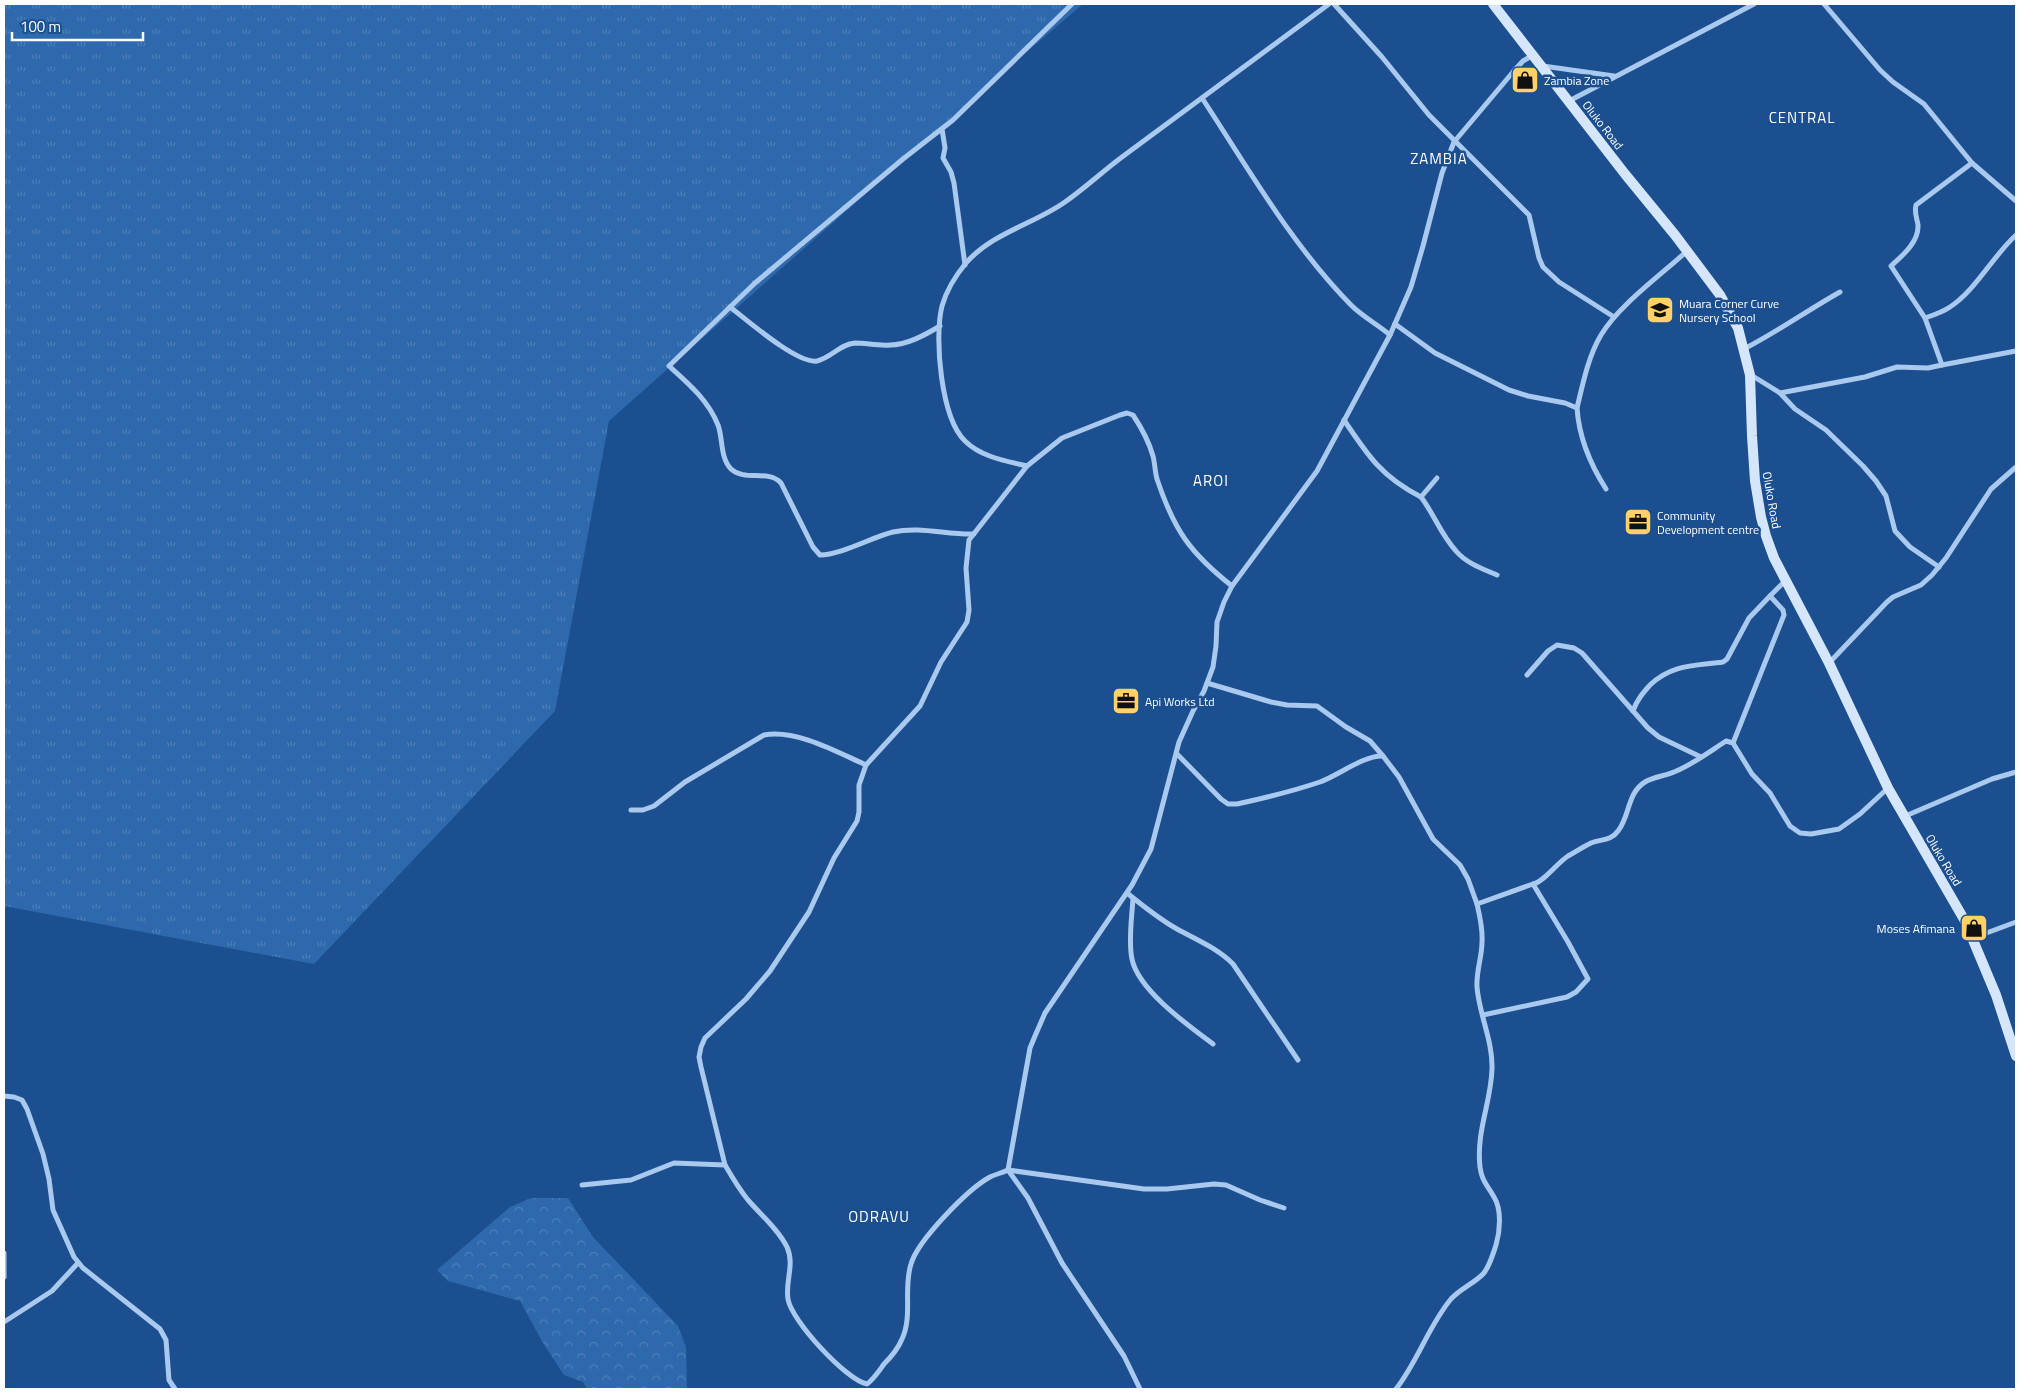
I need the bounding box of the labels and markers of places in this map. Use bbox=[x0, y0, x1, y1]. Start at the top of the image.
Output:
shop icon: Zambia Zone bbox=[1510, 65, 1540, 95]
place label: Zambia Zone bbox=[1544, 71, 1609, 90]
place label: Muara Corner Curve Nursery School bbox=[1679, 294, 1779, 327]
school or university icon: Muara Corner Curve Nursery School bbox=[1645, 295, 1675, 325]
place label: Community Development centre bbox=[1657, 506, 1759, 539]
office icon: Community Development centre bbox=[1623, 507, 1653, 537]
office icon: Api Works Ltd bbox=[1111, 686, 1141, 716]
place label: Api Works Ltd bbox=[1145, 692, 1215, 711]
shop icon: Moses Afimana bbox=[1959, 913, 1989, 943]
place label: Moses Afimana bbox=[1877, 919, 1955, 938]

